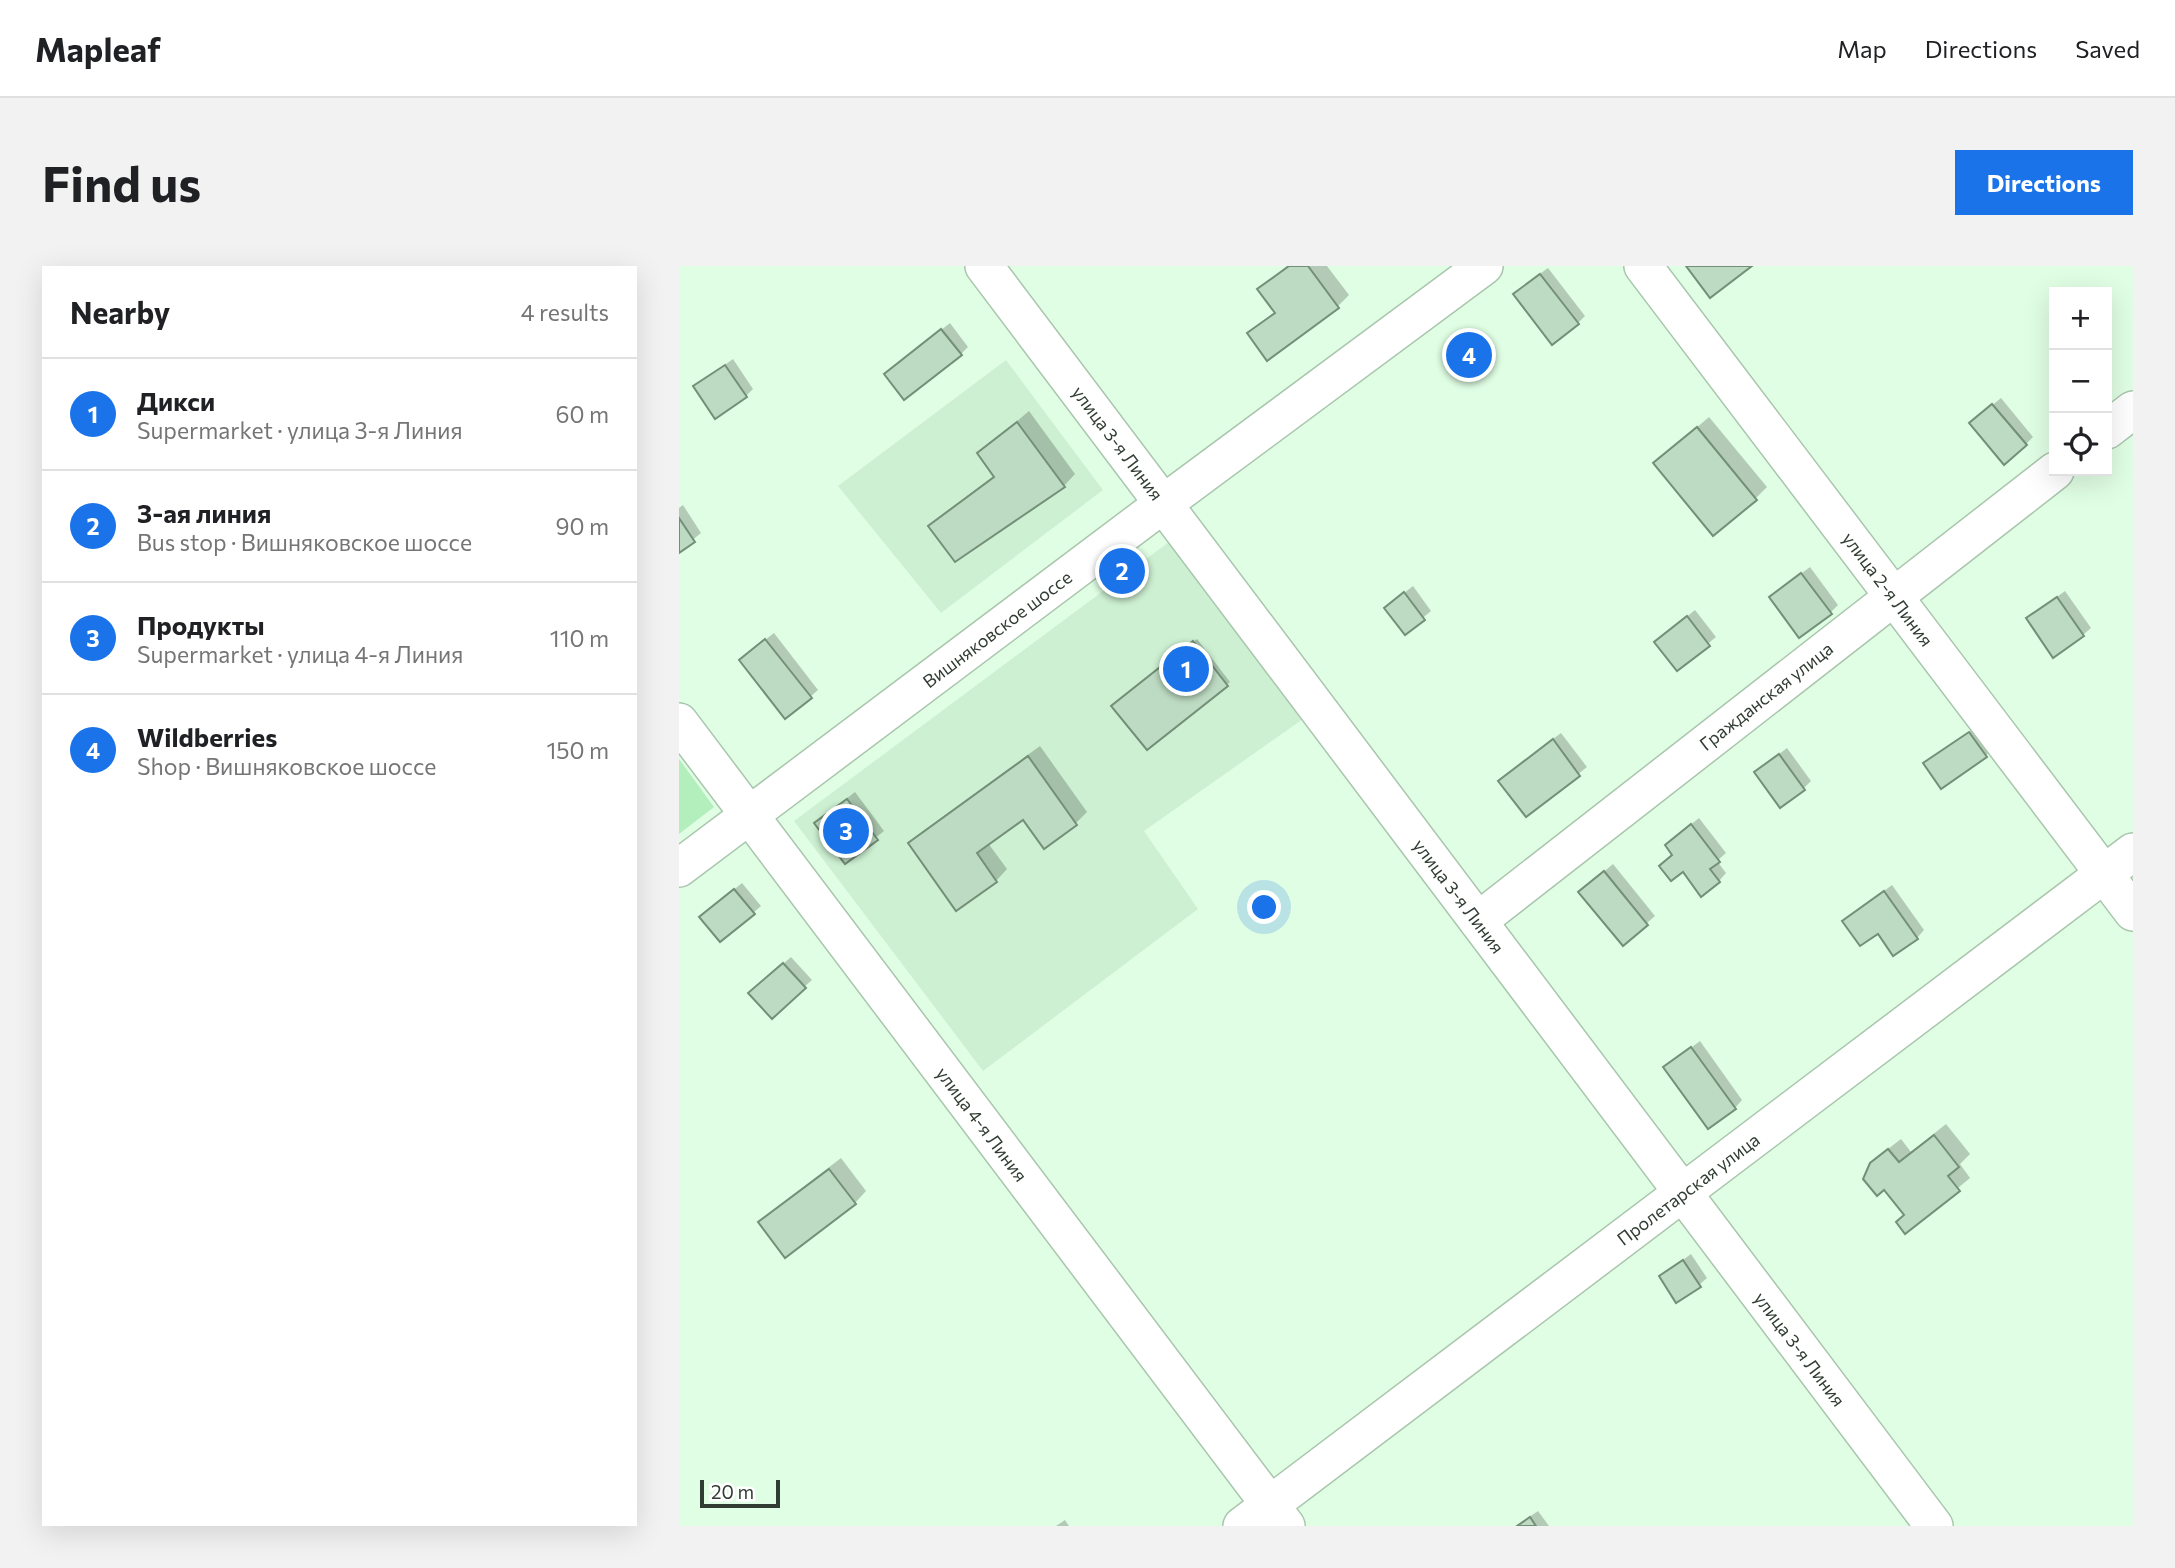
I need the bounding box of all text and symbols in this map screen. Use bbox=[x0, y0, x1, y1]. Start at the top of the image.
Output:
text: Mapleaf bbox=[35, 28, 161, 69]
text: Map bbox=[1837, 34, 1887, 63]
text: Directions bbox=[1925, 34, 2037, 63]
text: Saved bbox=[2075, 34, 2140, 63]
button: Directions bbox=[1955, 150, 2133, 215]
text: Find us bbox=[42, 152, 201, 212]
map controls bbox=[2049, 287, 2112, 476]
button: + bbox=[2049, 287, 2112, 350]
text: Nearby bbox=[70, 293, 170, 330]
text: 4 results bbox=[521, 298, 609, 326]
pin: 4 bbox=[1446, 329, 1492, 381]
button: − bbox=[2049, 350, 2112, 413]
street label: улица 3-я Линия bbox=[1068, 382, 1168, 504]
text: Дикси bbox=[137, 385, 215, 416]
text: 1 bbox=[88, 400, 98, 428]
text: 60 m bbox=[556, 400, 609, 428]
button: locate bbox=[2049, 413, 2112, 476]
text: Supermarket · улица 3-я Линия bbox=[137, 416, 463, 444]
text: 3-ая линия bbox=[137, 497, 271, 528]
text: 2 bbox=[86, 512, 100, 540]
text: 90 m bbox=[556, 512, 609, 540]
text: Bus stop · Вишняковское шоссе bbox=[137, 528, 472, 556]
street label: улица 2-я Линия bbox=[1838, 528, 1938, 650]
pin: 2 bbox=[1099, 545, 1145, 597]
street label: Вишняковское шоссе bbox=[918, 566, 1076, 692]
text: Продукты bbox=[137, 609, 265, 640]
text: 3 bbox=[86, 624, 100, 652]
text: 110 m bbox=[550, 624, 609, 652]
street label: Гражданская улица bbox=[1695, 637, 1837, 755]
text: Supermarket · улица 4-я Линия bbox=[137, 640, 463, 668]
pin: 1 bbox=[1163, 643, 1209, 695]
text: Wildberries bbox=[137, 721, 277, 752]
text: 4 bbox=[86, 736, 100, 764]
text: 150 m bbox=[546, 736, 609, 764]
text: Shop · Вишняковское шоссе bbox=[137, 752, 436, 780]
pin: 3 bbox=[823, 805, 869, 857]
street label: улица 3-я Линия bbox=[1409, 835, 1509, 957]
your location bbox=[1247, 890, 1281, 924]
street label: улица 4-я Линия bbox=[932, 1062, 1032, 1186]
street label: Пролетарская улица bbox=[1612, 1128, 1764, 1250]
street label: улица 3-я Линия bbox=[1750, 1288, 1850, 1410]
scale bar bbox=[700, 1477, 781, 1509]
text: 20 m bbox=[711, 1480, 754, 1503]

